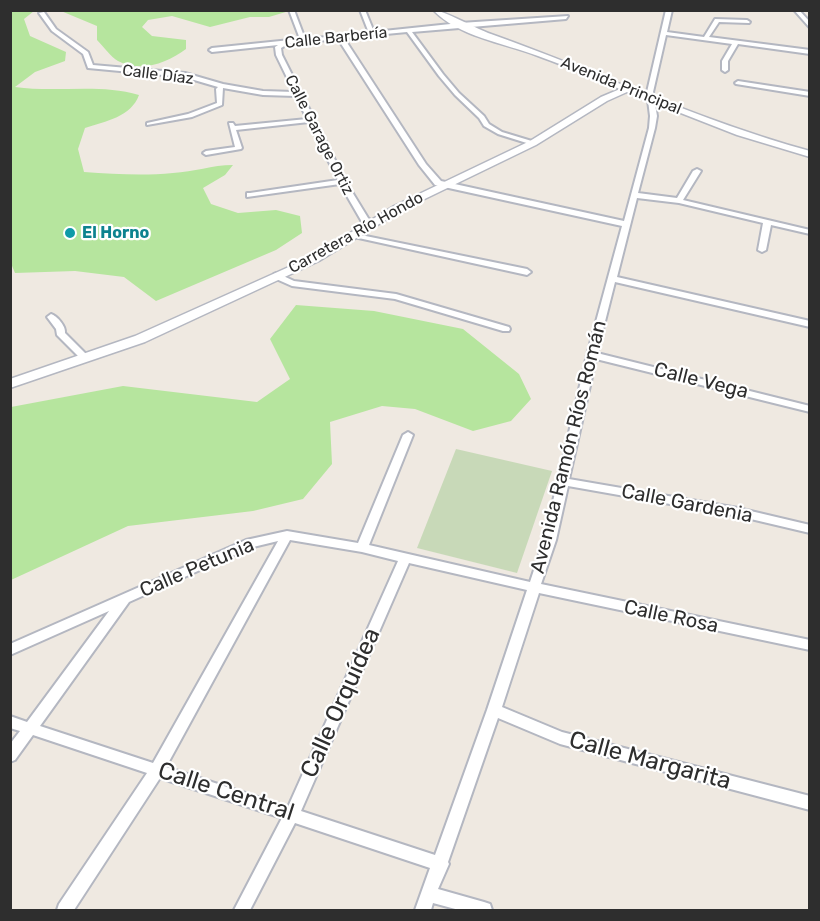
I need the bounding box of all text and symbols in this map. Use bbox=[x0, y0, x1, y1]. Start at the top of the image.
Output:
street label: Calle Barbería bbox=[284, 23, 388, 53]
street label: Avenida Principal bbox=[558, 53, 684, 119]
street label: Calle Díaz bbox=[121, 61, 195, 89]
street label: Calle Garage Ortiz bbox=[280, 72, 358, 198]
street label: Carretera Río Hondo bbox=[285, 188, 427, 278]
place label: El Horno bbox=[82, 223, 149, 243]
marker: El Horno bbox=[63, 226, 77, 240]
street label: Avenida Ramón Ríos Román bbox=[526, 318, 612, 576]
street label: Calle Vega bbox=[651, 358, 751, 404]
street label: Calle Gardenia bbox=[619, 480, 755, 528]
street label: Calle Petunia bbox=[136, 533, 258, 603]
street label: Calle Rosa bbox=[622, 595, 720, 639]
street label: Calle Orquídea bbox=[295, 624, 387, 782]
street label: Calle Margarita bbox=[566, 726, 734, 796]
street label: Calle Central bbox=[154, 756, 298, 828]

